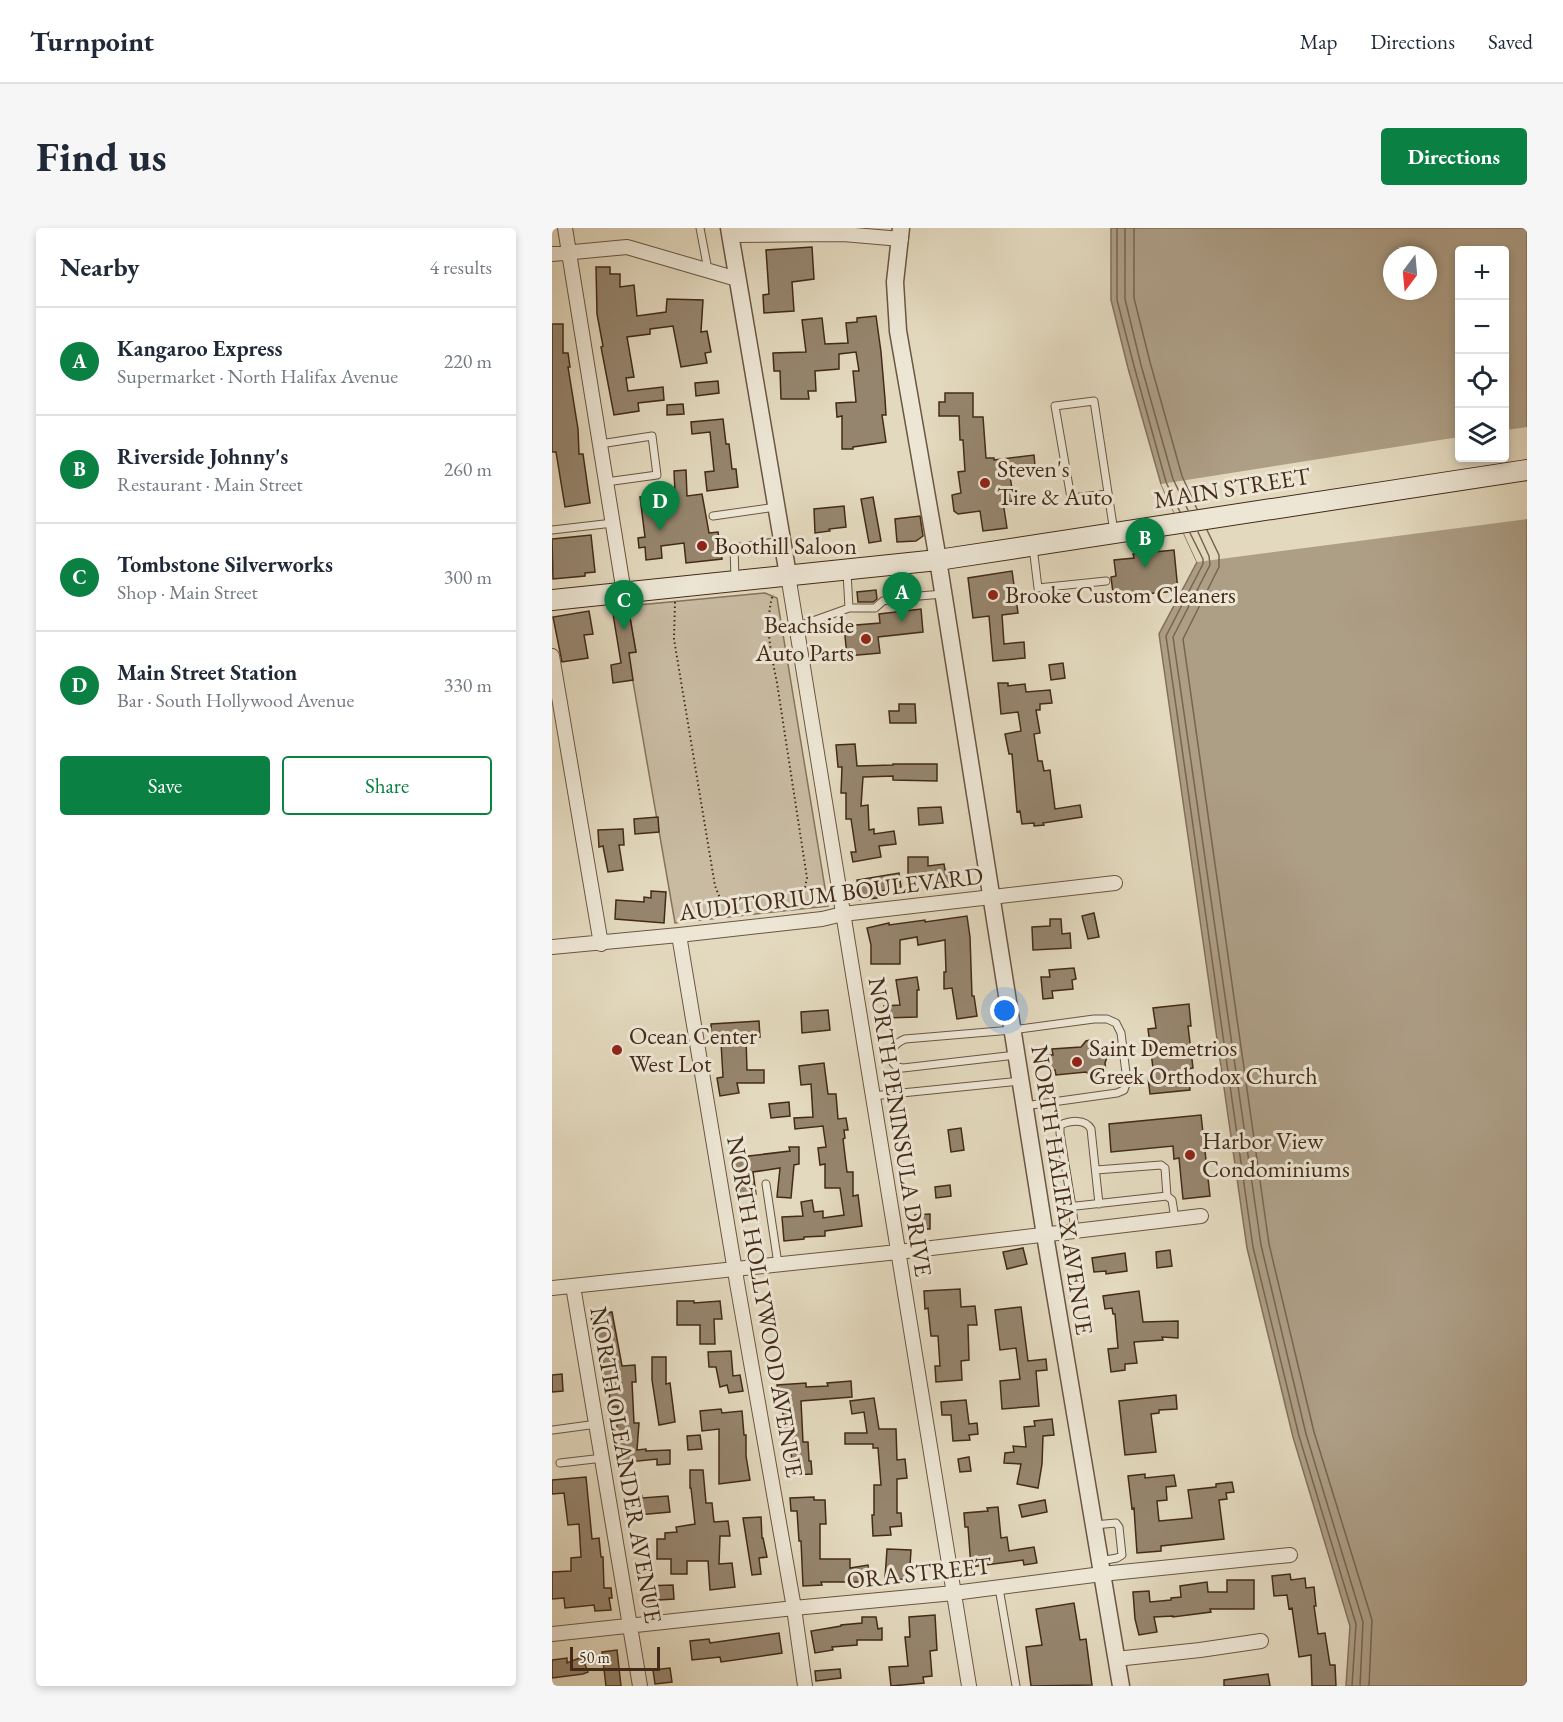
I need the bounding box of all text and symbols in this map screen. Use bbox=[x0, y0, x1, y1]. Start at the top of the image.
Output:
text: Turnpoint bbox=[30, 23, 154, 59]
text: Map bbox=[1300, 28, 1337, 55]
text: Directions bbox=[1370, 28, 1455, 55]
text: Saved bbox=[1488, 28, 1533, 55]
button: Directions bbox=[1381, 128, 1527, 185]
text: Find us bbox=[36, 129, 167, 184]
north arrow bbox=[1383, 246, 1437, 300]
map controls bbox=[1455, 246, 1509, 462]
button: + bbox=[1455, 246, 1509, 300]
text: Nearby bbox=[60, 250, 140, 284]
text: 4 results bbox=[429, 254, 492, 280]
button: − bbox=[1455, 300, 1509, 354]
text: Kangaroo Express bbox=[117, 334, 282, 363]
text: A bbox=[72, 348, 87, 374]
text: 220 m bbox=[444, 348, 492, 374]
button: locate bbox=[1455, 354, 1509, 408]
text: Supermarket · North Halifax Avenue bbox=[117, 363, 398, 389]
button: layers bbox=[1455, 408, 1509, 462]
text: Riverside Johnny's bbox=[117, 442, 288, 471]
place label: Steven's Tire & Auto bbox=[997, 453, 1113, 512]
text: B bbox=[73, 456, 86, 482]
text: 260 m bbox=[444, 456, 492, 482]
street label: MAIN STREET bbox=[1152, 460, 1313, 515]
text: Restaurant · Main Street bbox=[117, 471, 303, 497]
marker: Steven's Tire & Auto bbox=[978, 476, 992, 490]
pin: D bbox=[640, 482, 680, 531]
pin: B bbox=[1126, 518, 1164, 568]
place label: Boothill Saloon bbox=[714, 530, 857, 561]
marker: Boothill Saloon bbox=[695, 539, 709, 553]
text: Tombstone Silverworks bbox=[117, 550, 333, 579]
text: C bbox=[72, 564, 87, 590]
text: 300 m bbox=[444, 564, 492, 590]
pin: A bbox=[882, 572, 922, 622]
text: Shop · Main Street bbox=[117, 579, 258, 605]
place label: Brooke Custom Cleaners bbox=[1005, 579, 1236, 610]
pin: C bbox=[604, 580, 644, 630]
marker: Brooke Custom Cleaners bbox=[986, 588, 1000, 602]
place label: Beachside Auto Parts bbox=[755, 609, 854, 668]
marker: Beachside Auto Parts bbox=[859, 632, 873, 646]
text: Main Street Station bbox=[117, 658, 297, 687]
text: D bbox=[72, 672, 87, 698]
text: 330 m bbox=[444, 672, 492, 698]
text: Bar · South Hollywood Avenue bbox=[117, 687, 354, 713]
button: Save bbox=[60, 756, 270, 815]
button: Share bbox=[282, 756, 492, 815]
street label: AUDITORIUM BOULEVARD bbox=[676, 859, 985, 928]
street label: NORTH PENINSULA DRIVE bbox=[862, 975, 939, 1279]
your location bbox=[990, 996, 1019, 1025]
place label: Ocean Center West Lot bbox=[629, 1020, 757, 1079]
place label: Saint Demetrios Greek Orthodox Church bbox=[1089, 1032, 1318, 1091]
marker: Ocean Center West Lot bbox=[610, 1043, 624, 1057]
street label: NORTH HALIFAX AVENUE bbox=[1024, 1043, 1101, 1337]
marker: Saint Demetrios Greek Orthodox Church bbox=[1070, 1055, 1084, 1069]
place label: Harbor View Condominiums bbox=[1202, 1125, 1350, 1184]
street label: NORTH HOLLYWOOD AVENUE bbox=[720, 1134, 811, 1480]
marker: Harbor View Condominiums bbox=[1183, 1148, 1197, 1162]
street label: NORTH OLEANDER AVENUE bbox=[583, 1304, 670, 1625]
street label: ORA STREET bbox=[845, 1549, 994, 1596]
scale bar bbox=[570, 1644, 660, 1672]
text: 50 m bbox=[579, 1647, 610, 1668]

